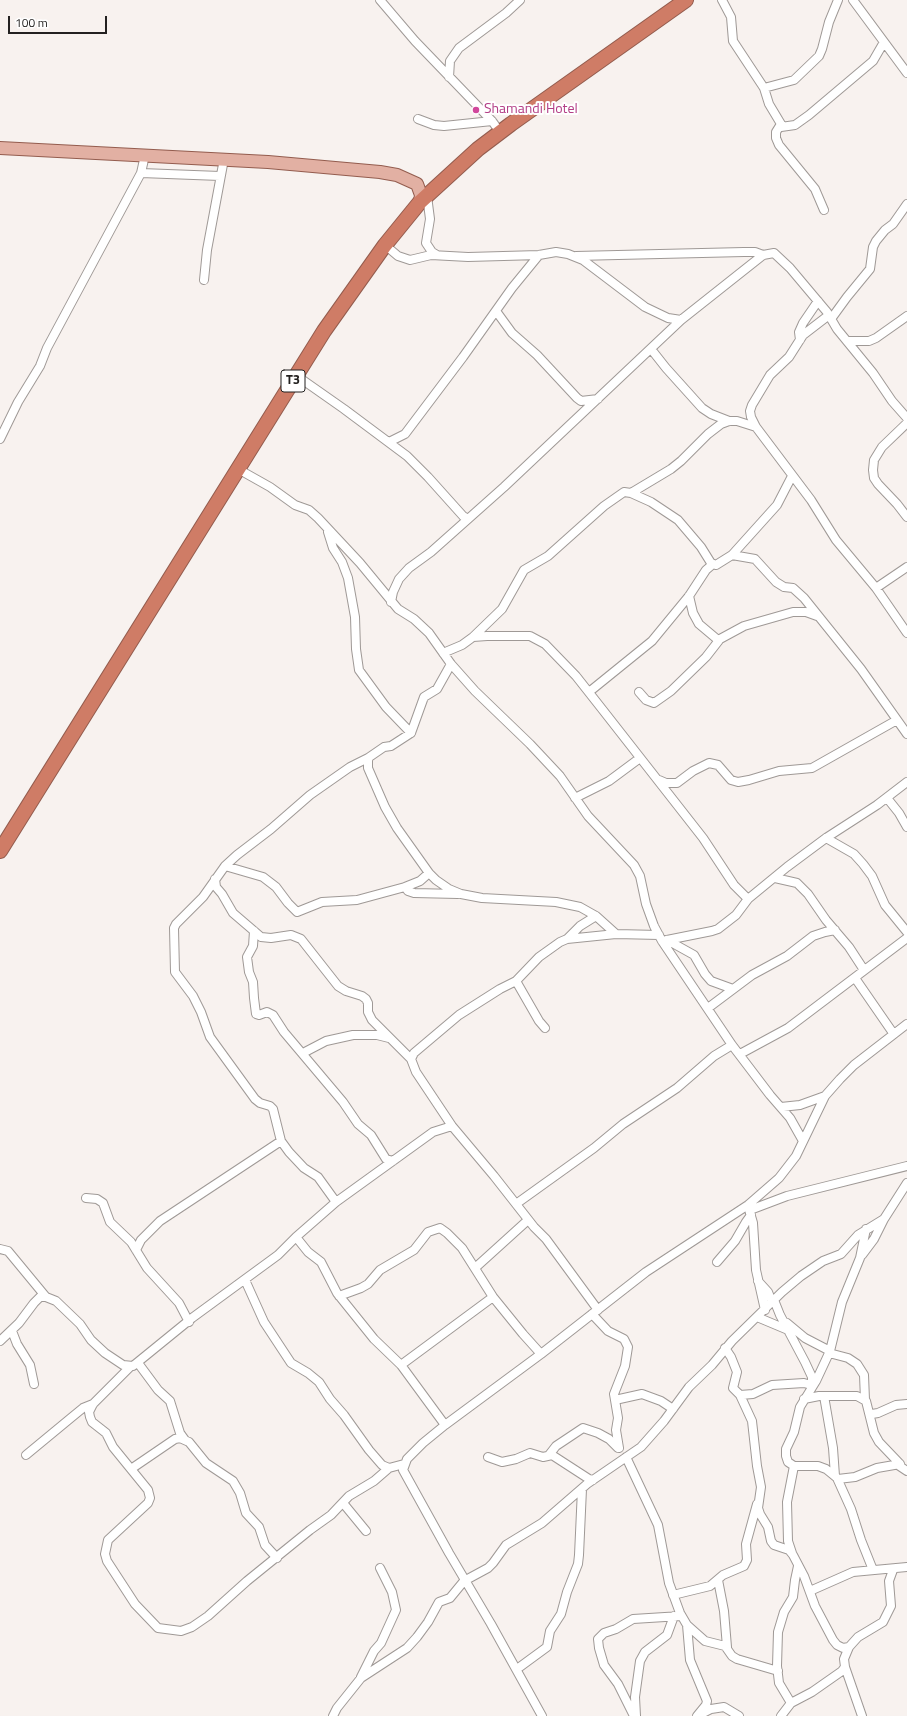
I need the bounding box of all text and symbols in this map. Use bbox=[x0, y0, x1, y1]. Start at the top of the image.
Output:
scale bar bbox=[10, 8, 109, 34]
text: 100 m bbox=[15, 13, 48, 32]
place label: Shamandi Hotel bbox=[484, 102, 578, 118]
marker: Shamandi Hotel bbox=[471, 105, 481, 115]
road number: T3 bbox=[281, 370, 305, 392]

